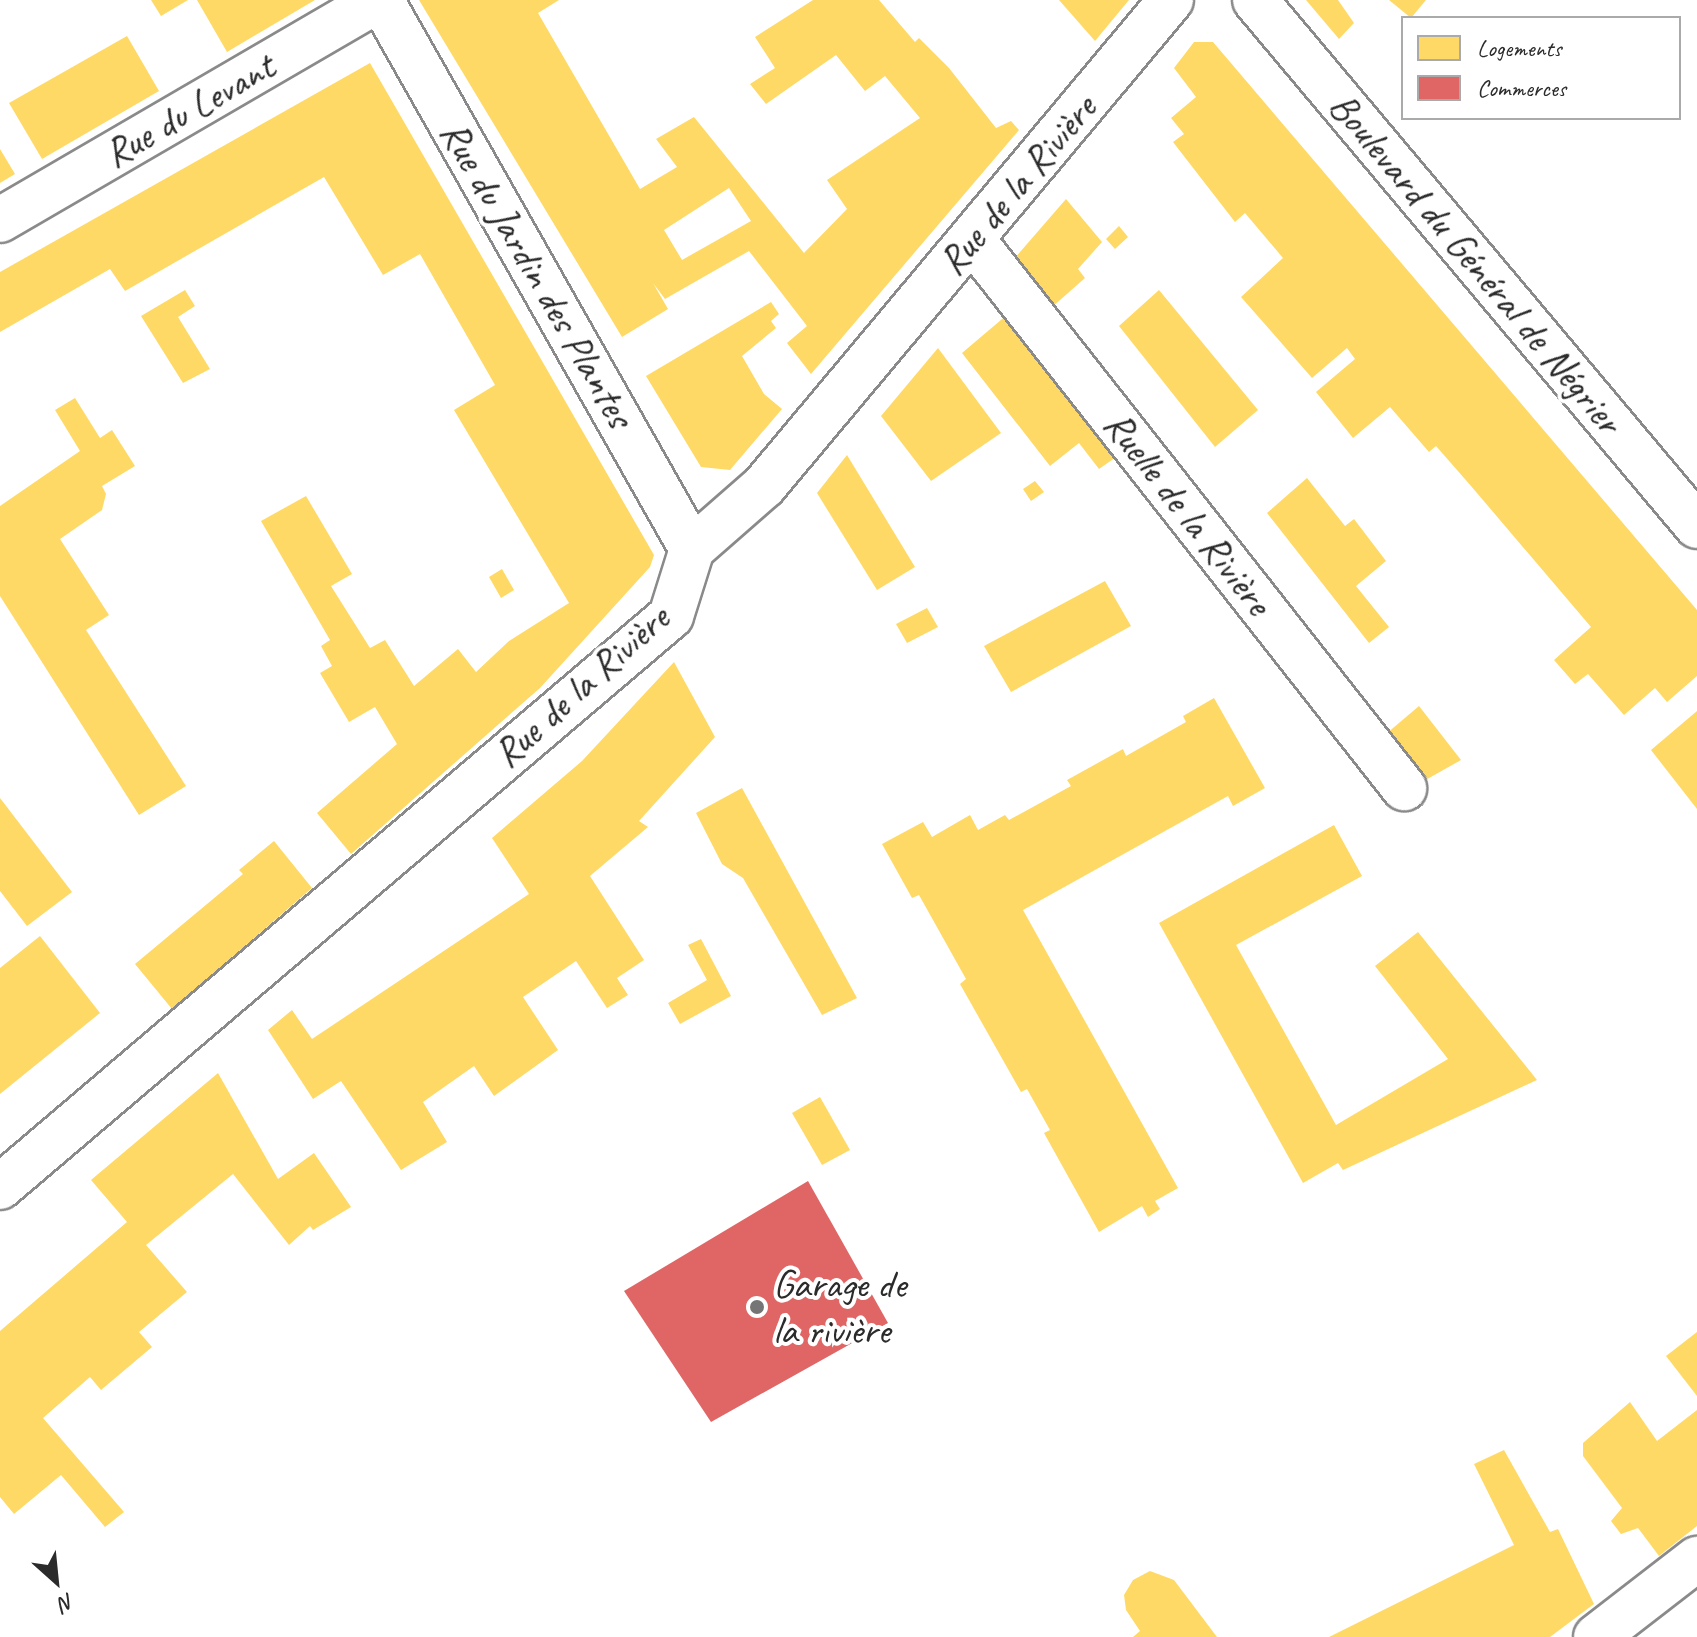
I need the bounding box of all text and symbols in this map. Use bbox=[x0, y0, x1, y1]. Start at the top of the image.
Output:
legend bbox=[1401, 16, 1681, 120]
text: Logements bbox=[1477, 33, 1561, 63]
street label: Rue du Levant bbox=[96, 42, 282, 178]
text: Commerces bbox=[1477, 73, 1566, 103]
street label: Boulevard du Général de Négrier bbox=[1319, 83, 1633, 443]
street label: Rue de la Rivière bbox=[928, 85, 1106, 285]
street label: Rue du Jardin des Plantes bbox=[430, 112, 644, 436]
street label: Ruelle de la Rivière bbox=[1093, 401, 1283, 625]
street label: Rue de la Rivière bbox=[483, 594, 679, 778]
place label: Garage de la rivière bbox=[773, 1260, 906, 1354]
marker: Garage de la rivière bbox=[748, 1298, 766, 1316]
north arrow bbox=[16, 1541, 96, 1621]
text: N bbox=[54, 1587, 79, 1618]

